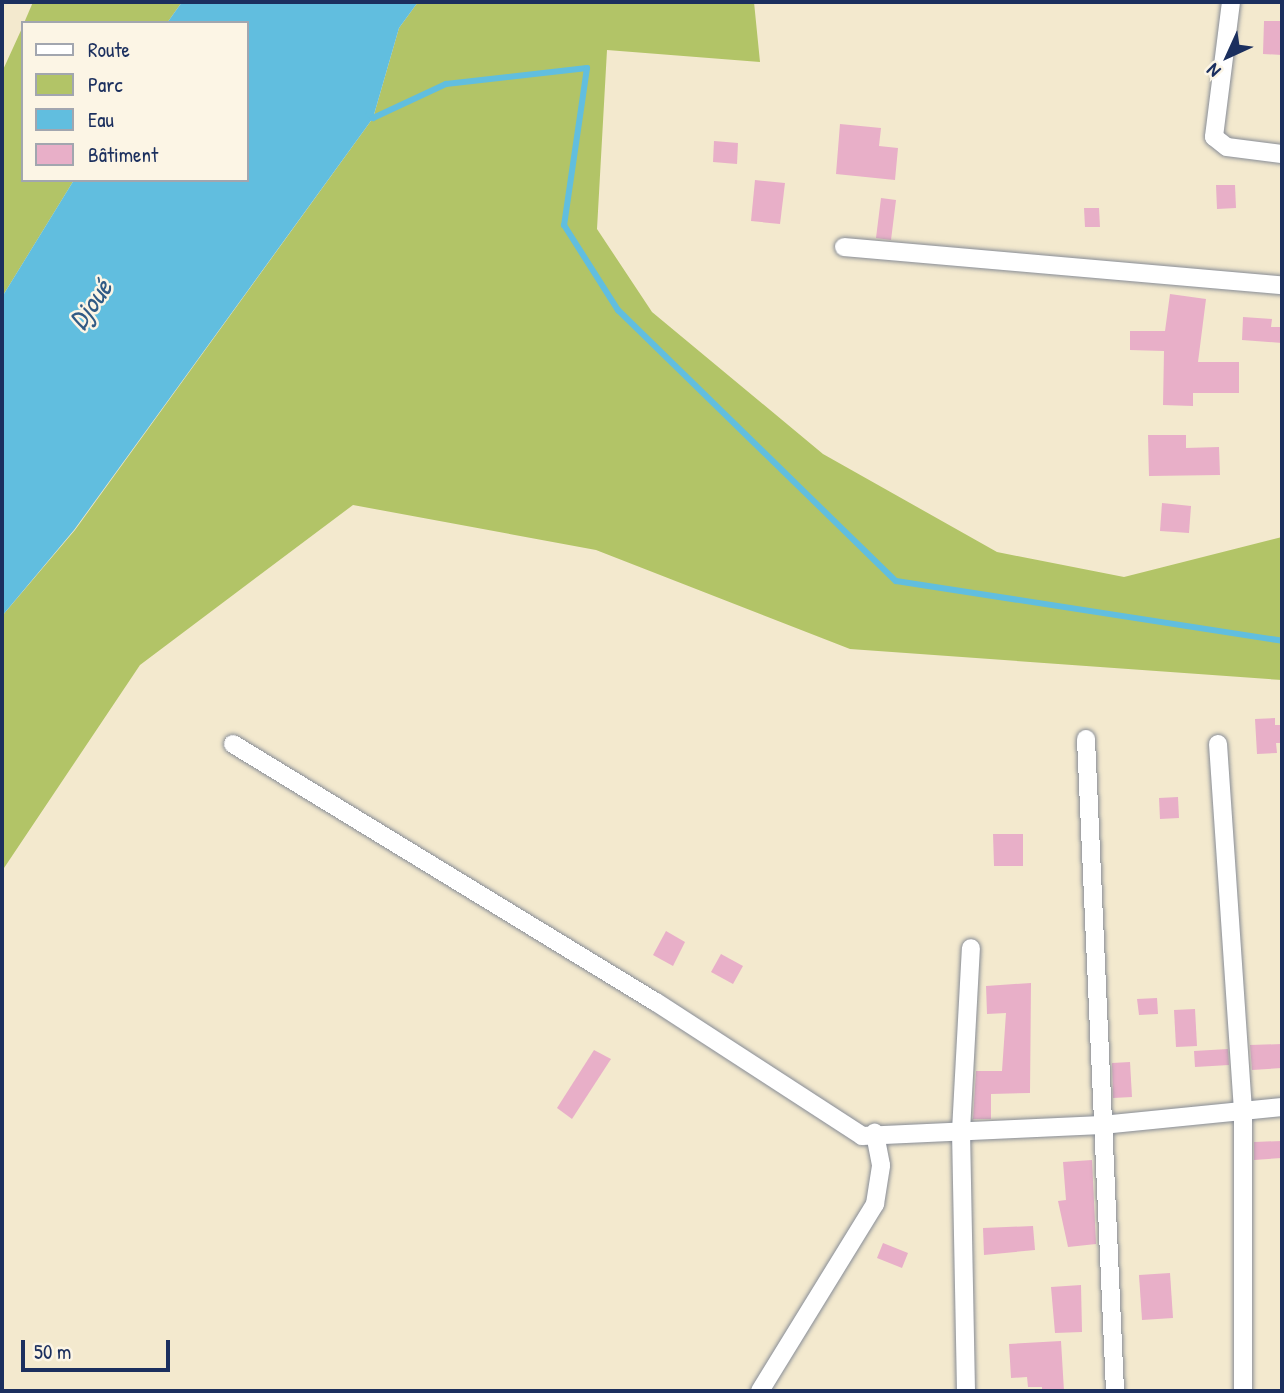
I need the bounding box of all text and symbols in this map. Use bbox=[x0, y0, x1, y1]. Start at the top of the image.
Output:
legend bbox=[21, 21, 248, 182]
north arrow bbox=[1193, 21, 1263, 91]
text: Route bbox=[88, 35, 130, 64]
text: N bbox=[1200, 58, 1226, 84]
text: Parc bbox=[88, 70, 123, 99]
text: Eau bbox=[88, 105, 114, 134]
text: Bâtiment bbox=[88, 140, 158, 169]
water label: Djoué bbox=[61, 272, 119, 336]
scale bar bbox=[24, 1326, 173, 1370]
text: 50 m bbox=[34, 1337, 71, 1366]

